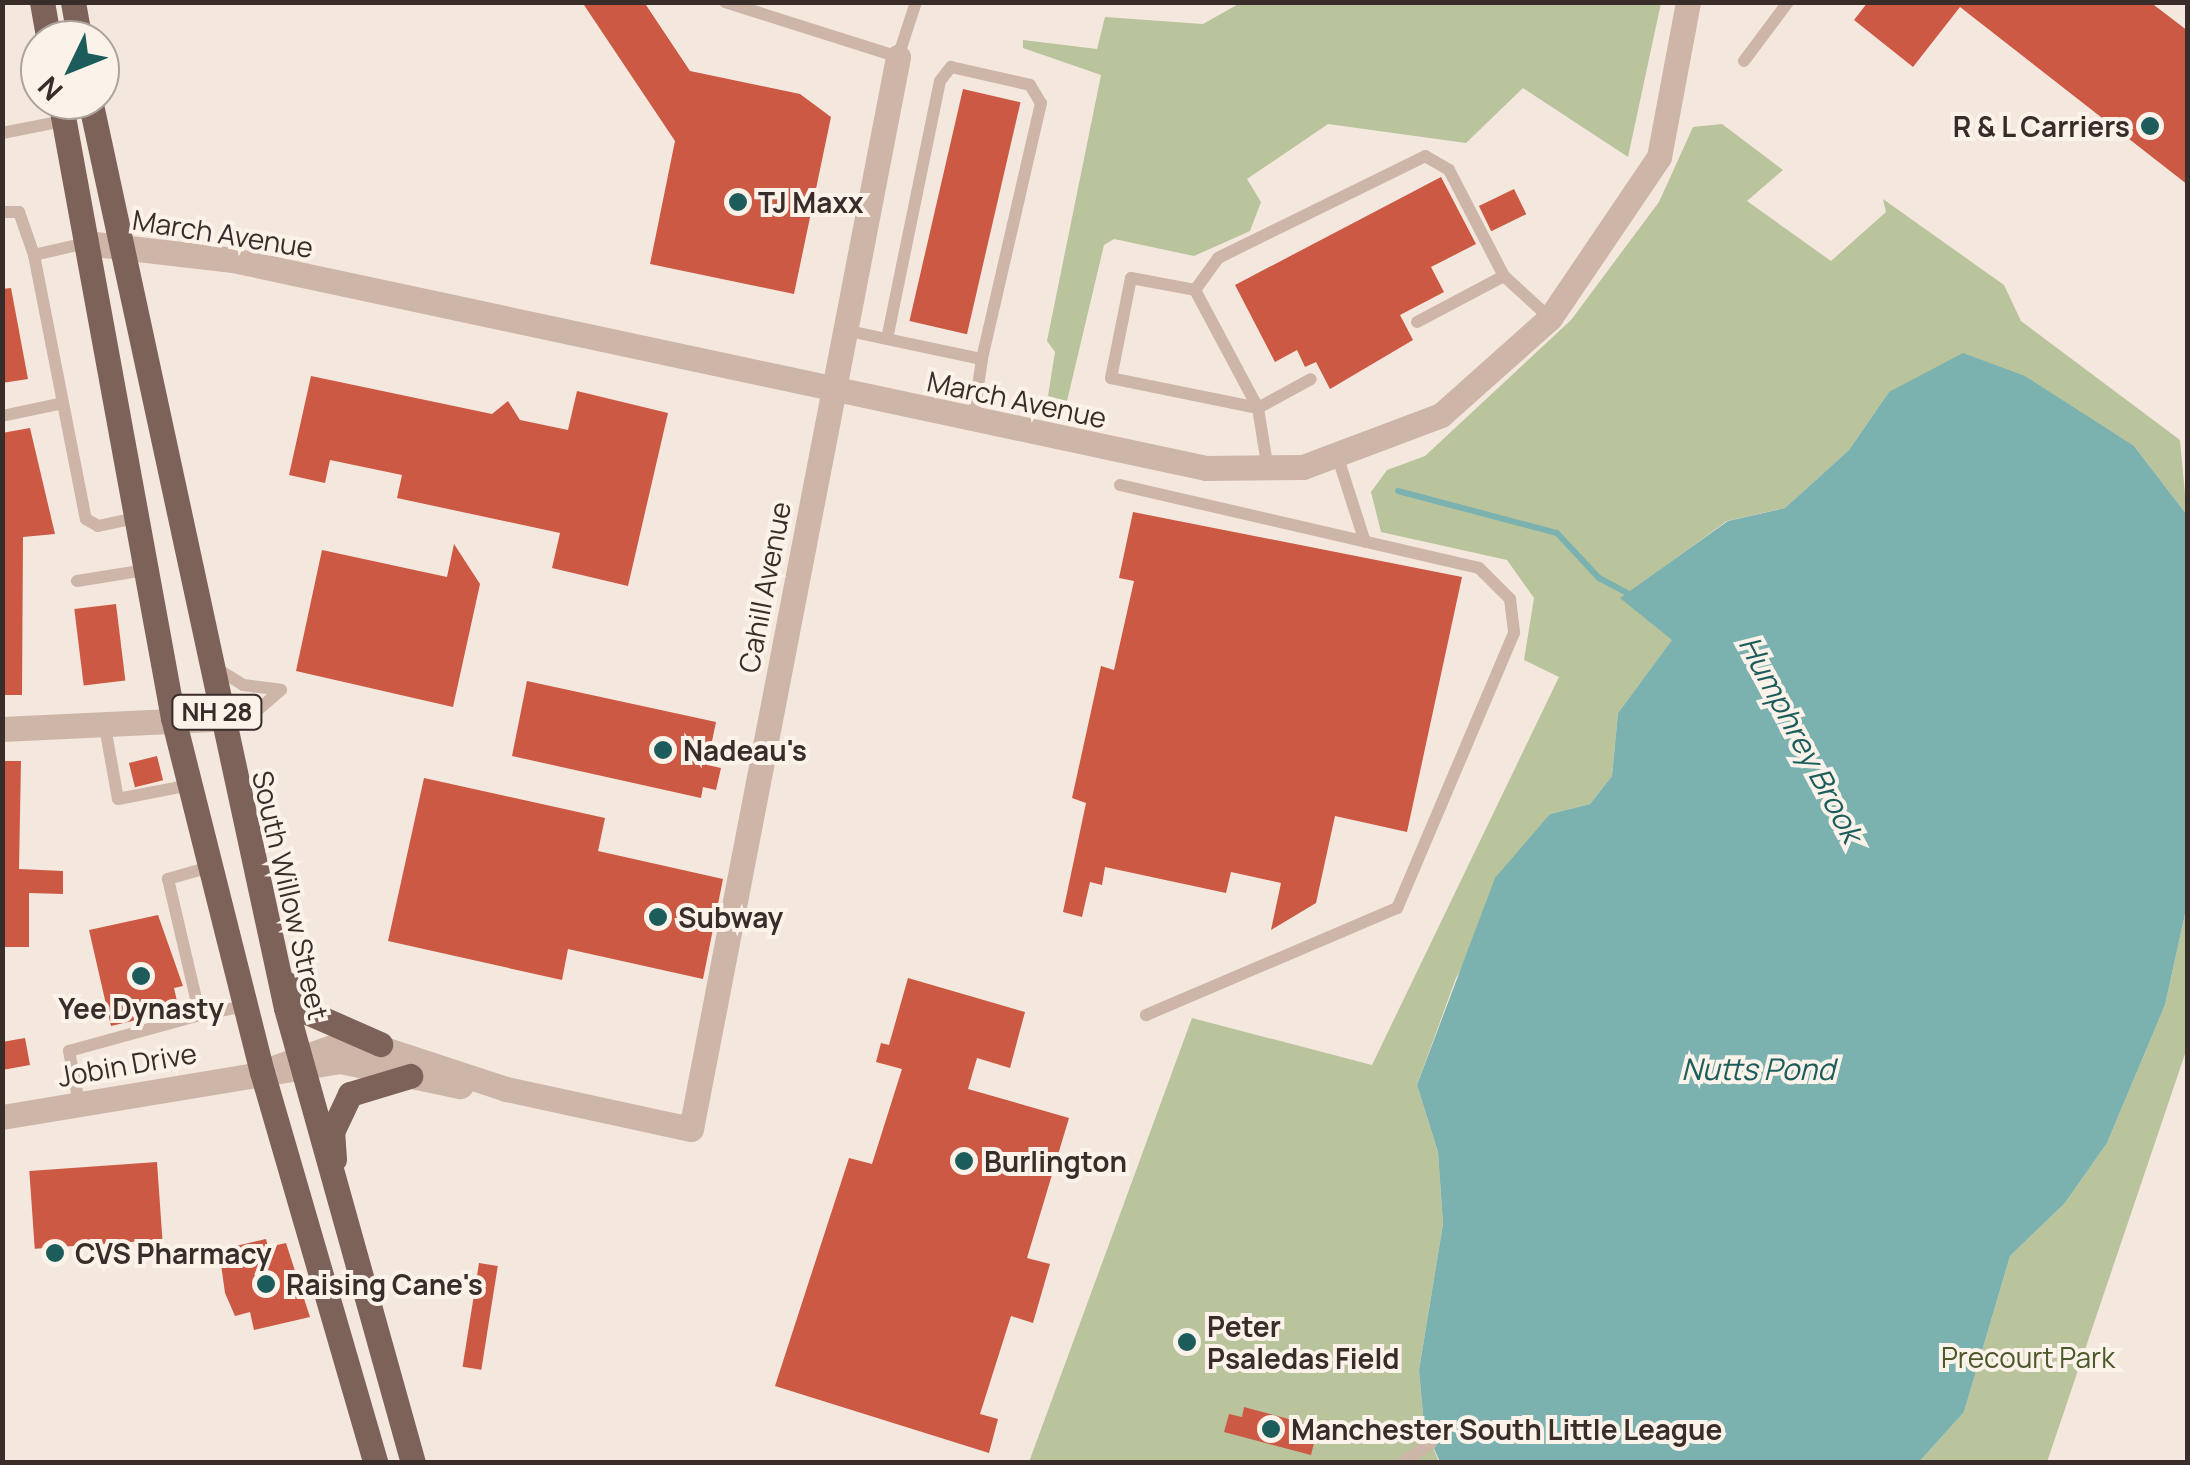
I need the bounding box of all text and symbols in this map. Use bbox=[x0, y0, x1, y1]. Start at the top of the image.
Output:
north arrow bbox=[20, 20, 120, 120]
text: N bbox=[29, 69, 70, 109]
place label: R & L Carriers bbox=[1951, 109, 2130, 143]
marker: R & L Carriers bbox=[2139, 115, 2161, 137]
place label: TJ Maxx bbox=[758, 185, 863, 219]
marker: TJ Maxx bbox=[727, 191, 749, 213]
street label: March Avenue bbox=[130, 202, 316, 264]
street label: March Avenue bbox=[924, 364, 1110, 434]
street label: Cahill Avenue bbox=[731, 499, 797, 675]
water label: Humphrey Brook bbox=[1732, 630, 1870, 848]
road number: NH 28 bbox=[170, 692, 264, 732]
place label: Nadeau's bbox=[683, 733, 807, 767]
marker: Nadeau's bbox=[652, 739, 674, 761]
street label: South Willow Street bbox=[246, 767, 336, 1023]
place label: Subway bbox=[678, 900, 783, 934]
marker: Subway bbox=[647, 906, 669, 928]
marker: Yee Dynasty bbox=[130, 965, 152, 987]
place label: Yee Dynasty bbox=[58, 991, 224, 1025]
street label: Jobin Drive bbox=[55, 1035, 199, 1093]
water label: Nutts Pond bbox=[1681, 1051, 1835, 1087]
place label: Burlington bbox=[984, 1144, 1127, 1178]
marker: Burlington bbox=[953, 1150, 975, 1172]
place label: CVS Pharmacy bbox=[75, 1236, 272, 1270]
marker: CVS Pharmacy bbox=[44, 1242, 66, 1264]
place label: Raising Cane's bbox=[286, 1267, 483, 1301]
marker: Raising Cane's bbox=[255, 1273, 277, 1295]
place label: Peter Psaledas Field bbox=[1207, 1309, 1400, 1375]
marker: Peter Psaledas Field bbox=[1176, 1331, 1198, 1353]
park label: Precourt Park bbox=[1941, 1340, 2115, 1374]
place label: Manchester South Little League bbox=[1291, 1412, 1722, 1446]
marker: Manchester South Little League bbox=[1260, 1418, 1282, 1440]

